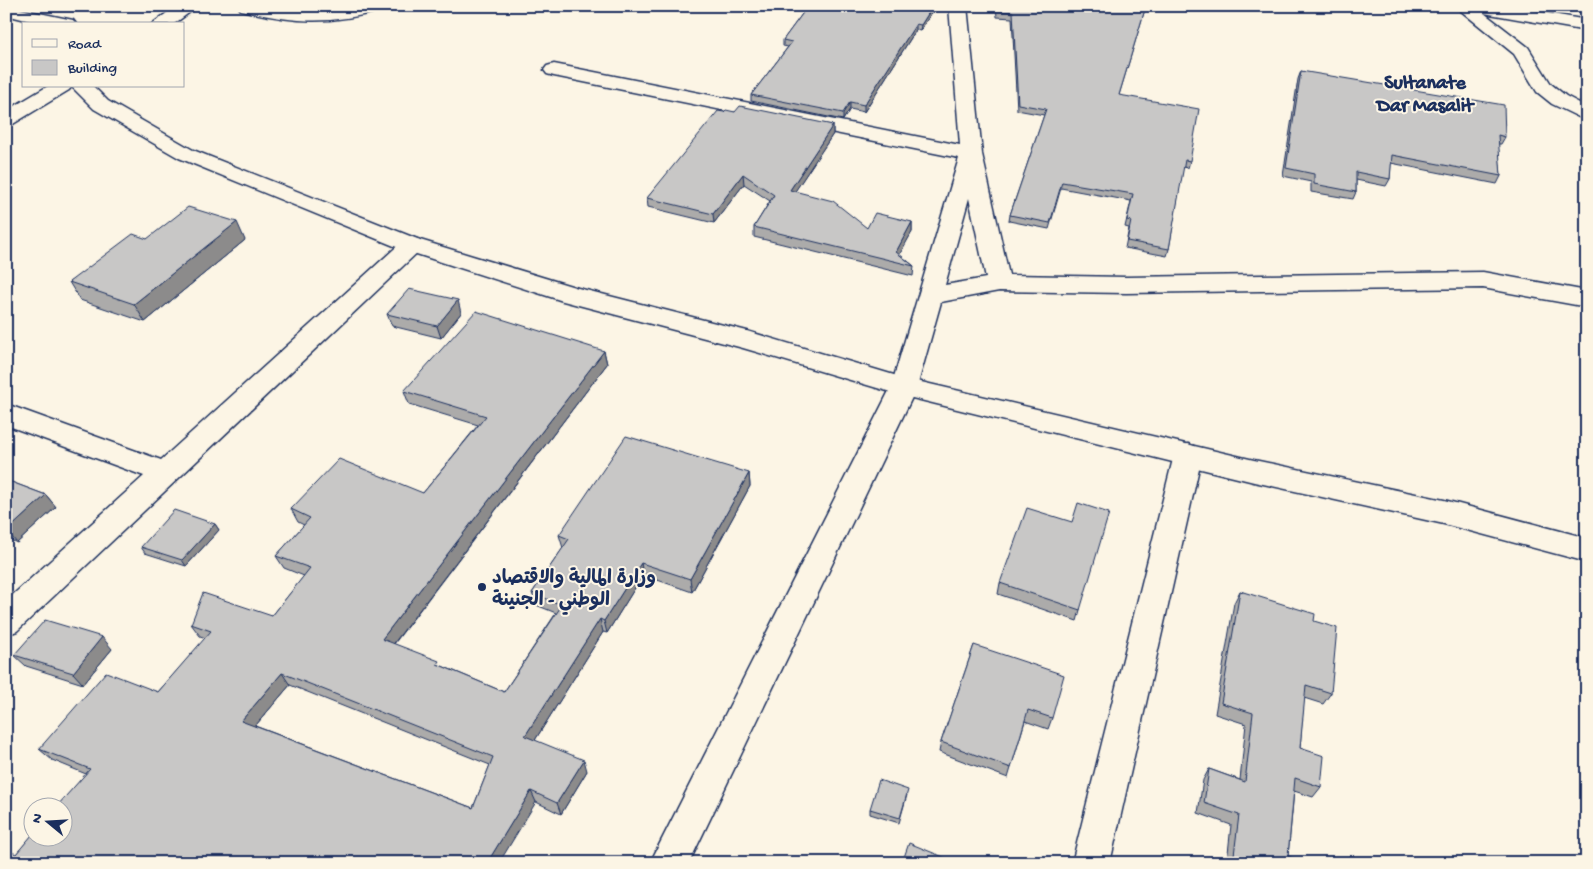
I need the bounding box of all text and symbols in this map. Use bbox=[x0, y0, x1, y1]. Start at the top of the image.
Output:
legend bbox=[22, 22, 185, 88]
text: Road bbox=[68, 36, 102, 54]
text: Building bbox=[67, 60, 117, 78]
district label: Sultanate Dar Masalit bbox=[1375, 73, 1475, 119]
place label: وزارة المالية والاقتصاد الوطني - الجنينة bbox=[492, 567, 656, 615]
marker: وزارة المالية والاقتصاد الوطني - الجنينة bbox=[476, 581, 488, 593]
north arrow bbox=[22, 796, 72, 846]
text: N bbox=[29, 812, 48, 826]

